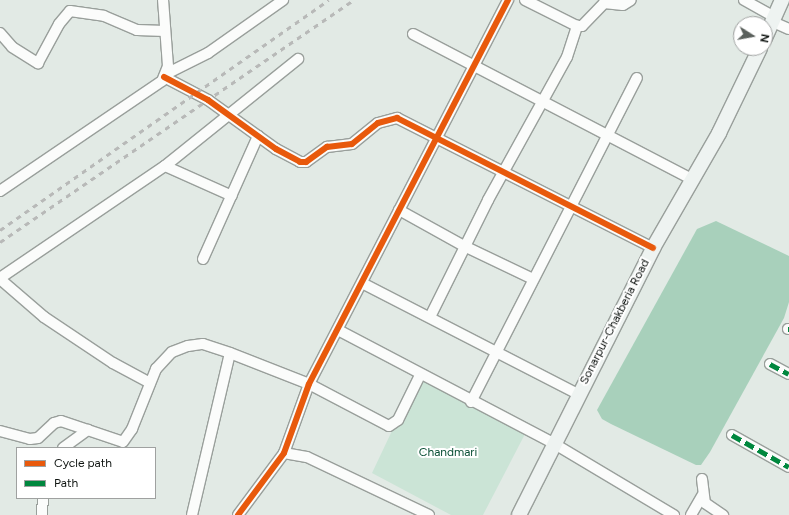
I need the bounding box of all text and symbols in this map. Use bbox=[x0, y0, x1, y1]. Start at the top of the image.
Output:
north arrow bbox=[733, 16, 773, 56]
text: N bbox=[757, 33, 771, 44]
street label: Sonarpur-Chakberia Road bbox=[577, 257, 653, 387]
park label: Chandmari bbox=[419, 446, 477, 460]
legend bbox=[16, 447, 156, 499]
text: Cycle path bbox=[54, 456, 112, 470]
text: Path bbox=[54, 476, 78, 490]

